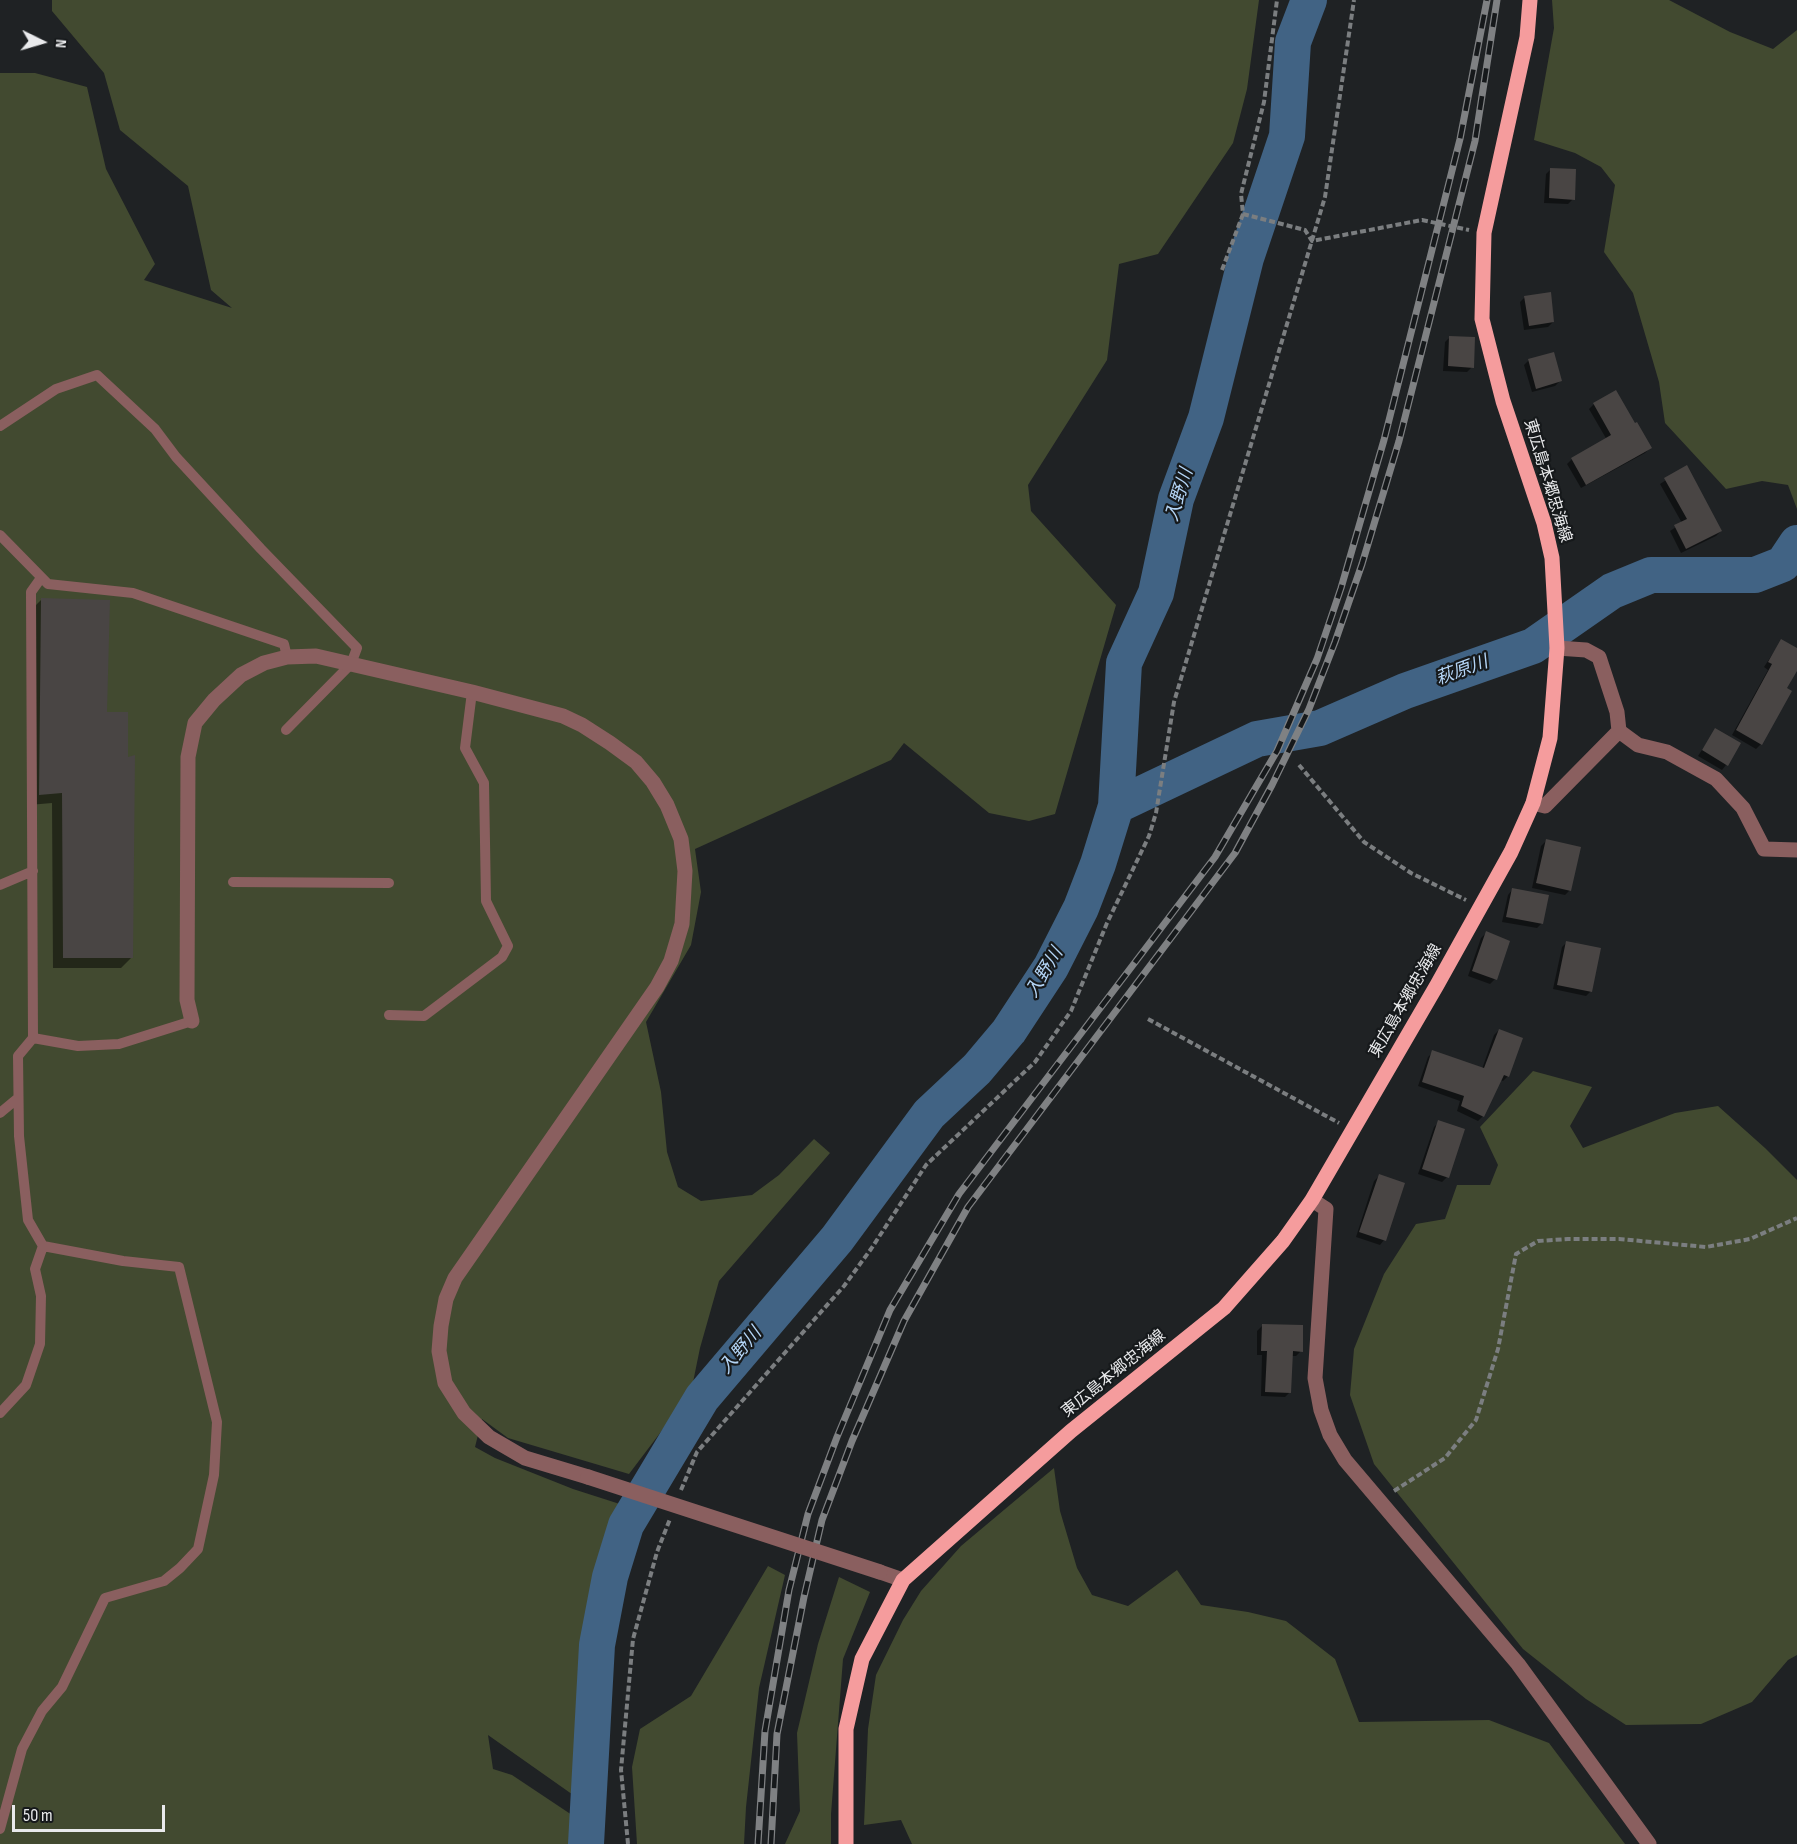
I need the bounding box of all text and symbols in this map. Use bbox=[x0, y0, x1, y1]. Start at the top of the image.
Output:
north arrow bbox=[12, 12, 72, 72]
text: N bbox=[51, 39, 70, 49]
street label: 東広島本郷忠海線 bbox=[1519, 417, 1575, 545]
water label: 入野川 bbox=[1162, 466, 1198, 524]
water label: 萩原川 bbox=[1433, 652, 1491, 690]
street label: 東広島本郷忠海線 bbox=[1366, 941, 1446, 1061]
water label: 入野川 bbox=[1022, 944, 1068, 1002]
water label: 入野川 bbox=[715, 1323, 767, 1379]
street label: 東広島本郷忠海線 bbox=[1058, 1326, 1170, 1422]
scale bar bbox=[15, 1793, 168, 1831]
text: 50 m bbox=[23, 1805, 53, 1826]

